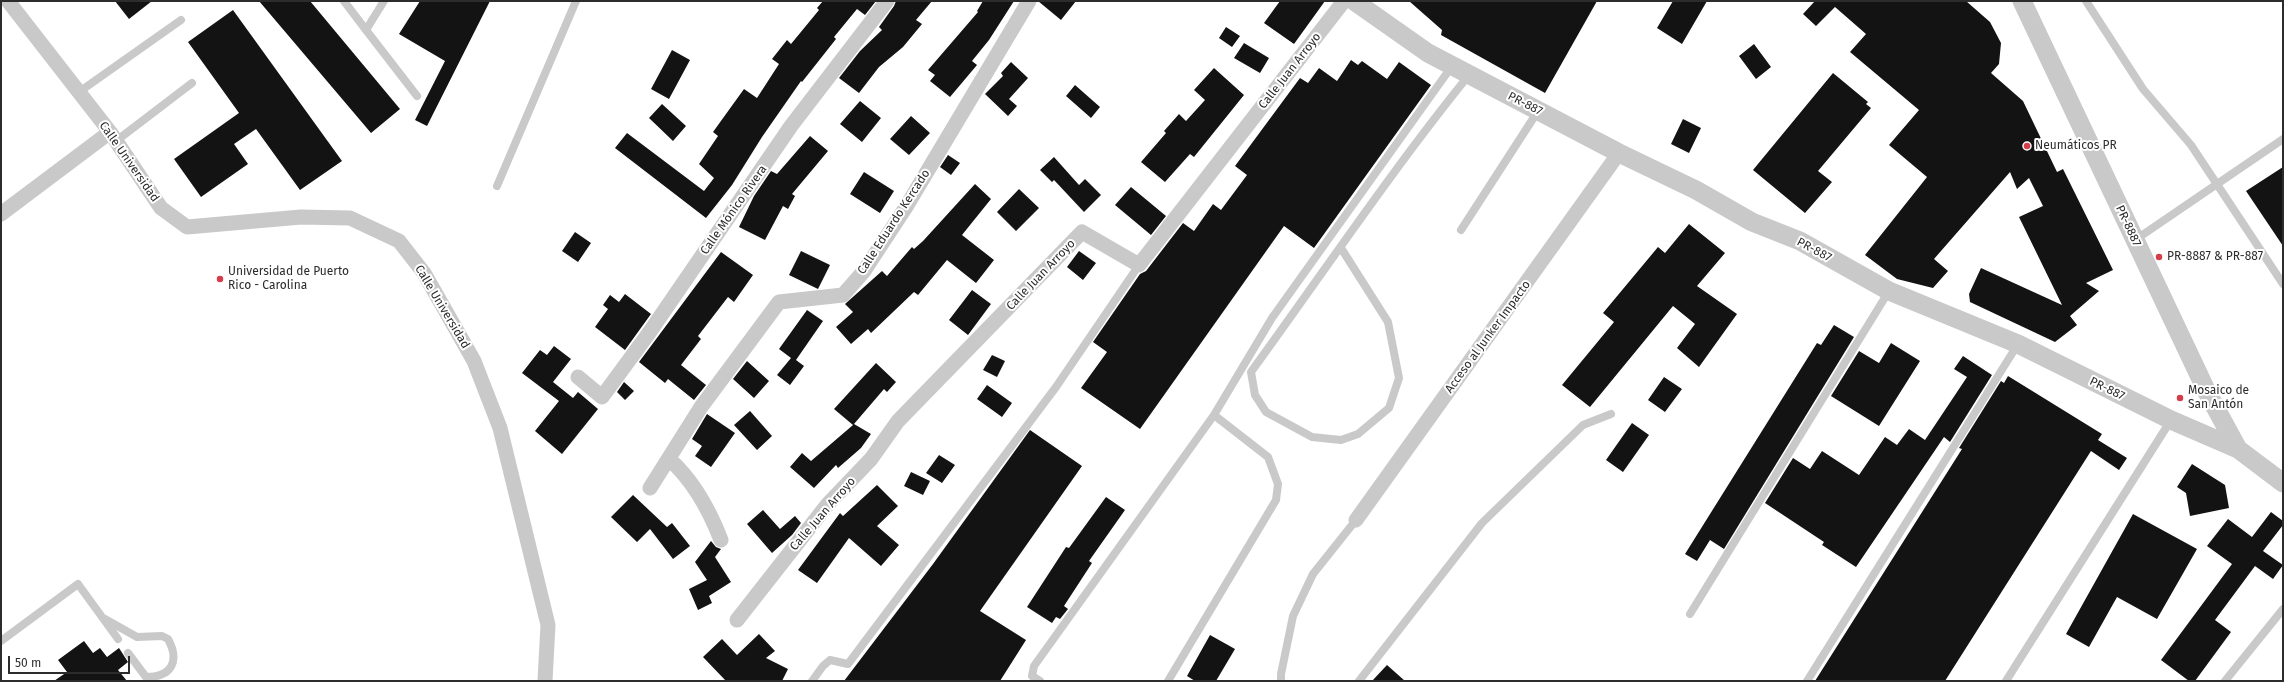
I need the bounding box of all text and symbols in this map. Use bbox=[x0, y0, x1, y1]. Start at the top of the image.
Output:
street label: Calle Juan Arroyo bbox=[1256, 30, 1324, 112]
street label: PR-887 bbox=[1505, 89, 1545, 119]
street label: Calle Universidad bbox=[96, 119, 162, 205]
place label: Neumáticos PR bbox=[2035, 139, 2117, 153]
marker: Neumáticos PR bbox=[2022, 141, 2032, 151]
street label: Calle Mónico Rivera bbox=[698, 162, 770, 258]
street label: Calle Eduardo Kercado bbox=[855, 167, 933, 277]
street label: PR-8887 bbox=[2112, 203, 2144, 249]
street label: PR-887 bbox=[1794, 235, 1834, 265]
street label: Calle Juan Arroyo bbox=[1004, 237, 1078, 313]
place label: PR-8887 & PR-887 bbox=[2167, 250, 2263, 264]
marker: PR-8887 & PR-887 bbox=[2154, 252, 2164, 262]
street label: Calle Universidad bbox=[411, 263, 473, 351]
place label: Universidad de Puerto Rico - Carolina bbox=[228, 265, 349, 293]
marker: Universidad de Puerto Rico - Carolina bbox=[215, 274, 225, 284]
street label: Acceso al Junker Impacto bbox=[1442, 278, 1534, 396]
street label: PR-887 bbox=[2087, 374, 2127, 404]
place label: Mosaico de San Antón bbox=[2188, 384, 2249, 412]
marker: Mosaico de San Antón bbox=[2175, 393, 2185, 403]
street label: Calle Juan Arroyo bbox=[787, 474, 859, 554]
scale bar bbox=[10, 648, 132, 674]
text: 50 m bbox=[15, 656, 41, 670]

